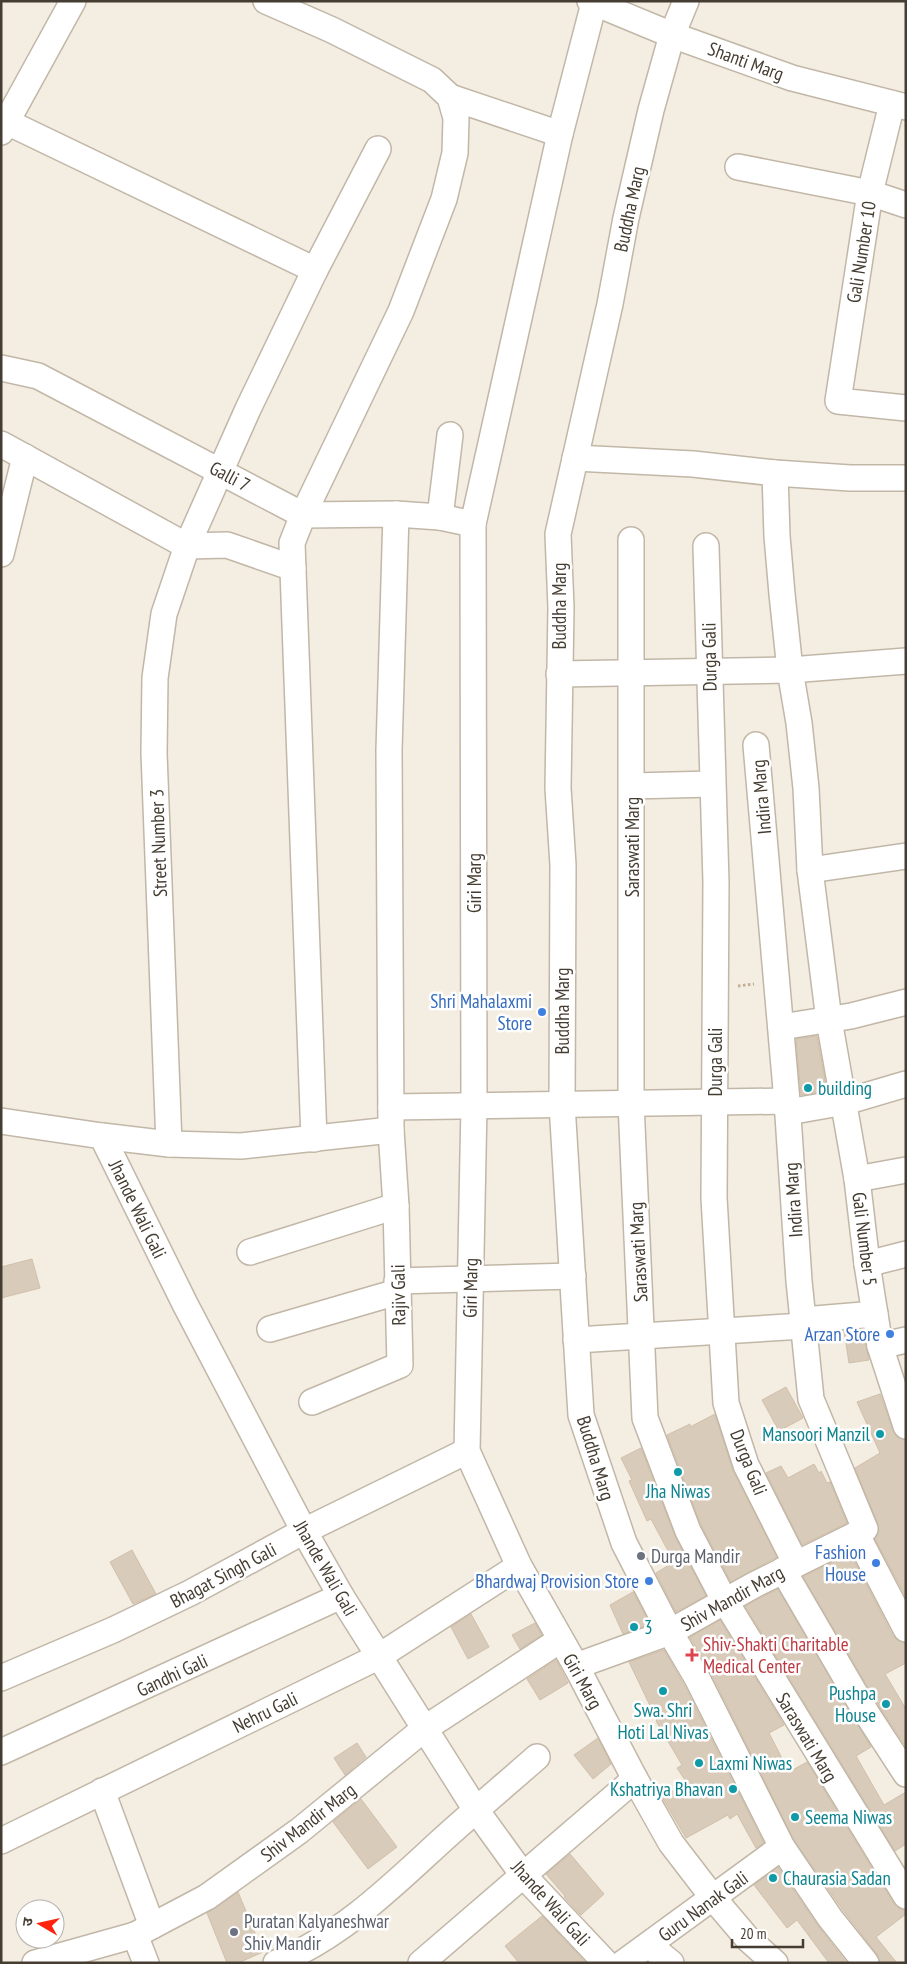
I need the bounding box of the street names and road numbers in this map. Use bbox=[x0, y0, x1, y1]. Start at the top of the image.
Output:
street label: Shanti Marg bbox=[705, 36, 787, 86]
street label: Buddha Marg bbox=[608, 164, 650, 254]
street label: Gali Number 10 bbox=[841, 199, 881, 305]
street label: Galli 7 bbox=[206, 455, 254, 497]
street label: Buddha Marg bbox=[547, 563, 571, 649]
street label: Durga Gali bbox=[696, 622, 722, 692]
street label: Indira Marg bbox=[746, 759, 776, 835]
street label: Street Number 3 bbox=[144, 789, 172, 897]
street label: Saraswati Marg bbox=[620, 797, 644, 897]
street label: Giri Marg bbox=[462, 853, 486, 913]
street label: Buddha Marg bbox=[550, 968, 574, 1054]
street label: Durga Gali bbox=[703, 1028, 727, 1096]
street label: Jhande Wali Gali bbox=[103, 1155, 172, 1262]
street label: Indira Marg bbox=[778, 1162, 808, 1238]
street label: Gali Number 5 bbox=[847, 1191, 883, 1287]
street label: Saraswati Marg bbox=[623, 1201, 653, 1303]
street label: Giri Marg bbox=[457, 1258, 483, 1318]
street label: Rajiv Gali bbox=[385, 1264, 411, 1326]
street label: Buddha Marg bbox=[572, 1413, 620, 1503]
street label: Durga Gali bbox=[725, 1426, 773, 1498]
street label: Jhande Wali Gali bbox=[288, 1515, 363, 1620]
street label: Bhagat Singh Gali bbox=[166, 1537, 280, 1613]
street label: Shiv Mandir Marg bbox=[676, 1560, 788, 1636]
street label: Gandhi Gali bbox=[133, 1648, 211, 1702]
street label: Giri Marg bbox=[558, 1649, 608, 1713]
street label: Nehru Gali bbox=[229, 1686, 301, 1738]
street label: Saraswati Marg bbox=[771, 1688, 843, 1786]
street label: Shiv Mandir Marg bbox=[256, 1777, 360, 1867]
street label: Jhande Wali Gali bbox=[506, 1855, 596, 1951]
street label: Guru Nanak Gali bbox=[653, 1865, 753, 1947]

